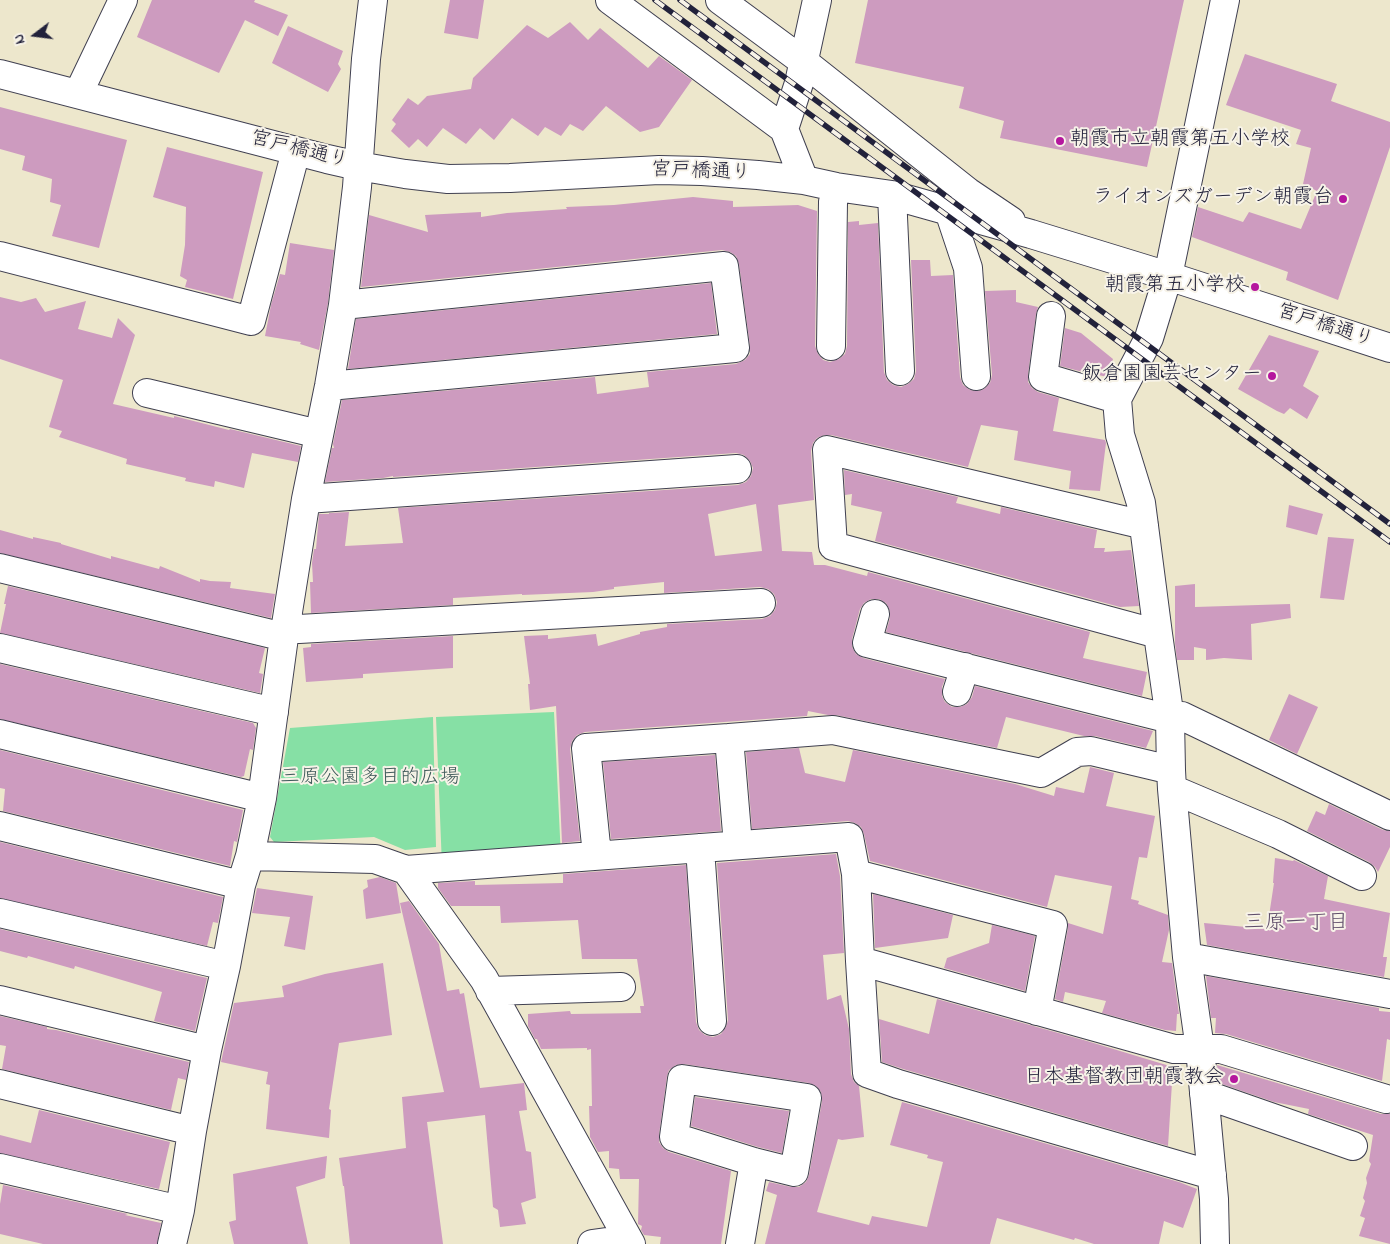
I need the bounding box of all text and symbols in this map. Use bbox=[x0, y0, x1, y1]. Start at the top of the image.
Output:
north arrow bbox=[10, 10, 60, 60]
text: N bbox=[9, 32, 31, 46]
street label: 宮戸橋通り bbox=[248, 127, 350, 175]
place label: 朝霞市立朝霞第五小学校 bbox=[1070, 129, 1290, 153]
marker: 朝霞市立朝霞第五小学校 bbox=[1054, 135, 1066, 147]
street label: 宮戸橋通り bbox=[651, 159, 751, 187]
place label: ライオンズガーデン朝霞台 bbox=[1093, 187, 1333, 211]
marker: ライオンズガーデン朝霞台 bbox=[1337, 193, 1349, 205]
place label: 朝霞第五小学校 bbox=[1105, 275, 1245, 299]
marker: 朝霞第五小学校 bbox=[1249, 281, 1261, 293]
street label: 宮戸橋通り bbox=[1274, 300, 1376, 354]
place label: 飯倉園園芸センター bbox=[1082, 364, 1262, 388]
marker: 飯倉園園芸センター bbox=[1266, 370, 1278, 382]
park label: 三原公園多目的広場 bbox=[280, 767, 460, 791]
district label: 三原一丁目 bbox=[1244, 912, 1348, 938]
place label: 日本基督教団朝霞教会 bbox=[1024, 1067, 1224, 1091]
marker: 日本基督教団朝霞教会 bbox=[1228, 1073, 1240, 1085]

